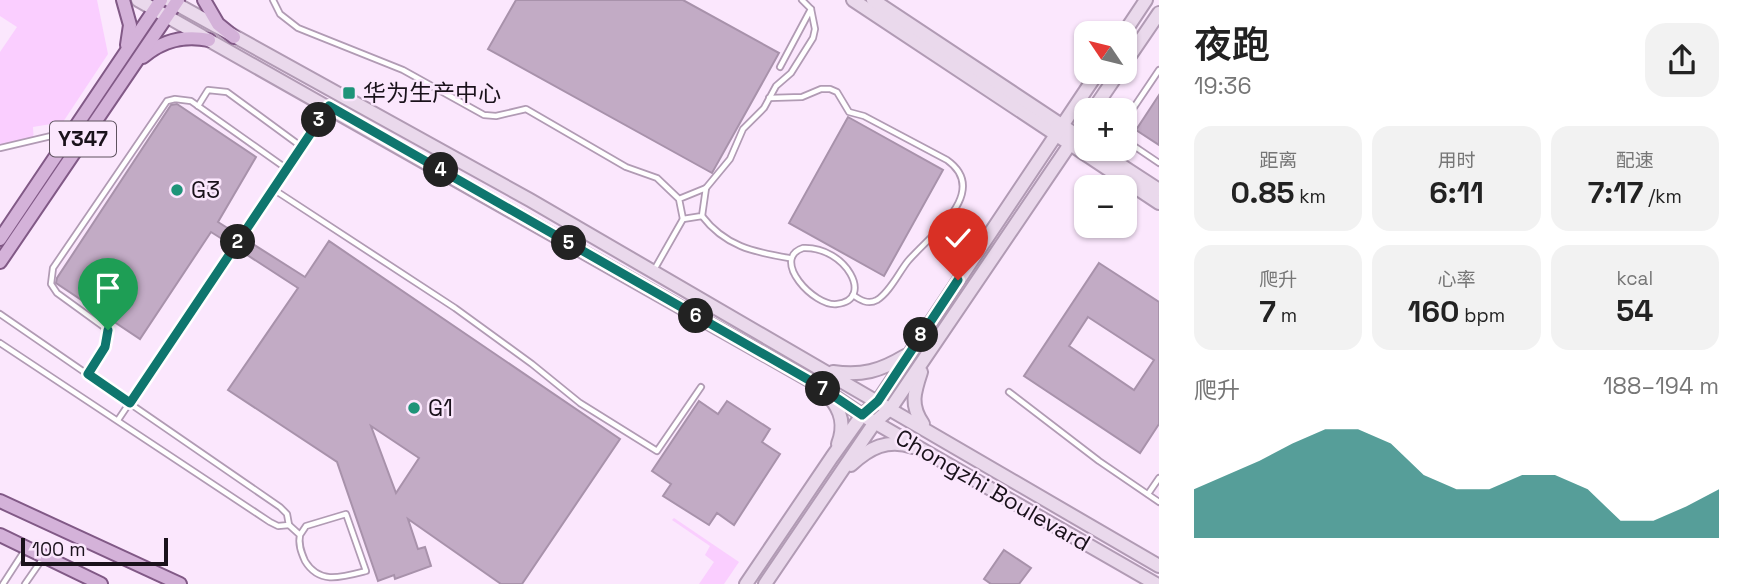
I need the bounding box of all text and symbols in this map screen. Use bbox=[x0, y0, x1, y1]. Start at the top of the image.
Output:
north arrow bbox=[1074, 21, 1138, 84]
map controls bbox=[1074, 21, 1137, 238]
text: 夜跑 bbox=[1194, 21, 1270, 69]
button: share bbox=[1645, 23, 1719, 97]
text: 19:36 bbox=[1194, 71, 1251, 101]
place label: 华为生产中心 bbox=[363, 78, 501, 108]
marker: 华为生产中心 bbox=[341, 85, 357, 101]
button: + bbox=[1074, 98, 1137, 161]
pin: 3 bbox=[302, 102, 336, 138]
text: 3 bbox=[313, 107, 324, 132]
road number: Y347 bbox=[50, 122, 116, 156]
text: 距离 bbox=[1259, 148, 1297, 173]
text: 用时 bbox=[1437, 148, 1476, 173]
text: 配速 bbox=[1616, 148, 1654, 173]
pin: 4 bbox=[424, 152, 458, 188]
text: 4 bbox=[434, 157, 447, 182]
text: 0.85 bbox=[1230, 173, 1294, 212]
text: 6:11 bbox=[1429, 173, 1484, 212]
text: 7:17 bbox=[1588, 173, 1643, 212]
place label: G3 bbox=[191, 175, 220, 205]
button: − bbox=[1074, 175, 1137, 238]
marker: G3 bbox=[169, 182, 185, 198]
text: km bbox=[1294, 184, 1326, 209]
text: /km bbox=[1643, 184, 1682, 209]
pin bbox=[928, 208, 988, 280]
icon: check bbox=[939, 219, 977, 257]
pin: 2 bbox=[220, 224, 256, 260]
pin: 5 bbox=[552, 226, 586, 260]
text: 2 bbox=[232, 229, 243, 254]
text: 5 bbox=[563, 230, 574, 255]
pin bbox=[78, 258, 138, 330]
text: kcal bbox=[1616, 266, 1653, 291]
text: 爬升 bbox=[1259, 267, 1297, 292]
text: 心率 bbox=[1437, 267, 1476, 292]
icon: arrive bbox=[89, 269, 127, 307]
text: 54 bbox=[1616, 291, 1653, 330]
text: 7 bbox=[1259, 292, 1276, 331]
text: 160 bbox=[1408, 292, 1459, 331]
pin: 6 bbox=[678, 298, 714, 334]
text: 6 bbox=[690, 303, 701, 328]
text: m bbox=[1276, 303, 1297, 328]
text: bpm bbox=[1459, 303, 1505, 328]
pin: 8 bbox=[904, 318, 939, 352]
text: 8 bbox=[915, 322, 926, 347]
text: 188–194 m bbox=[1603, 371, 1719, 401]
pin: 7 bbox=[806, 372, 840, 406]
text: 爬升 bbox=[1194, 375, 1240, 405]
text: 7 bbox=[817, 376, 828, 401]
place label: G1 bbox=[428, 393, 453, 423]
marker: G1 bbox=[406, 400, 422, 416]
street label: Chongzhi Boulevard bbox=[890, 422, 1096, 558]
scale bar bbox=[21, 535, 168, 567]
text: 100 m bbox=[32, 537, 86, 562]

